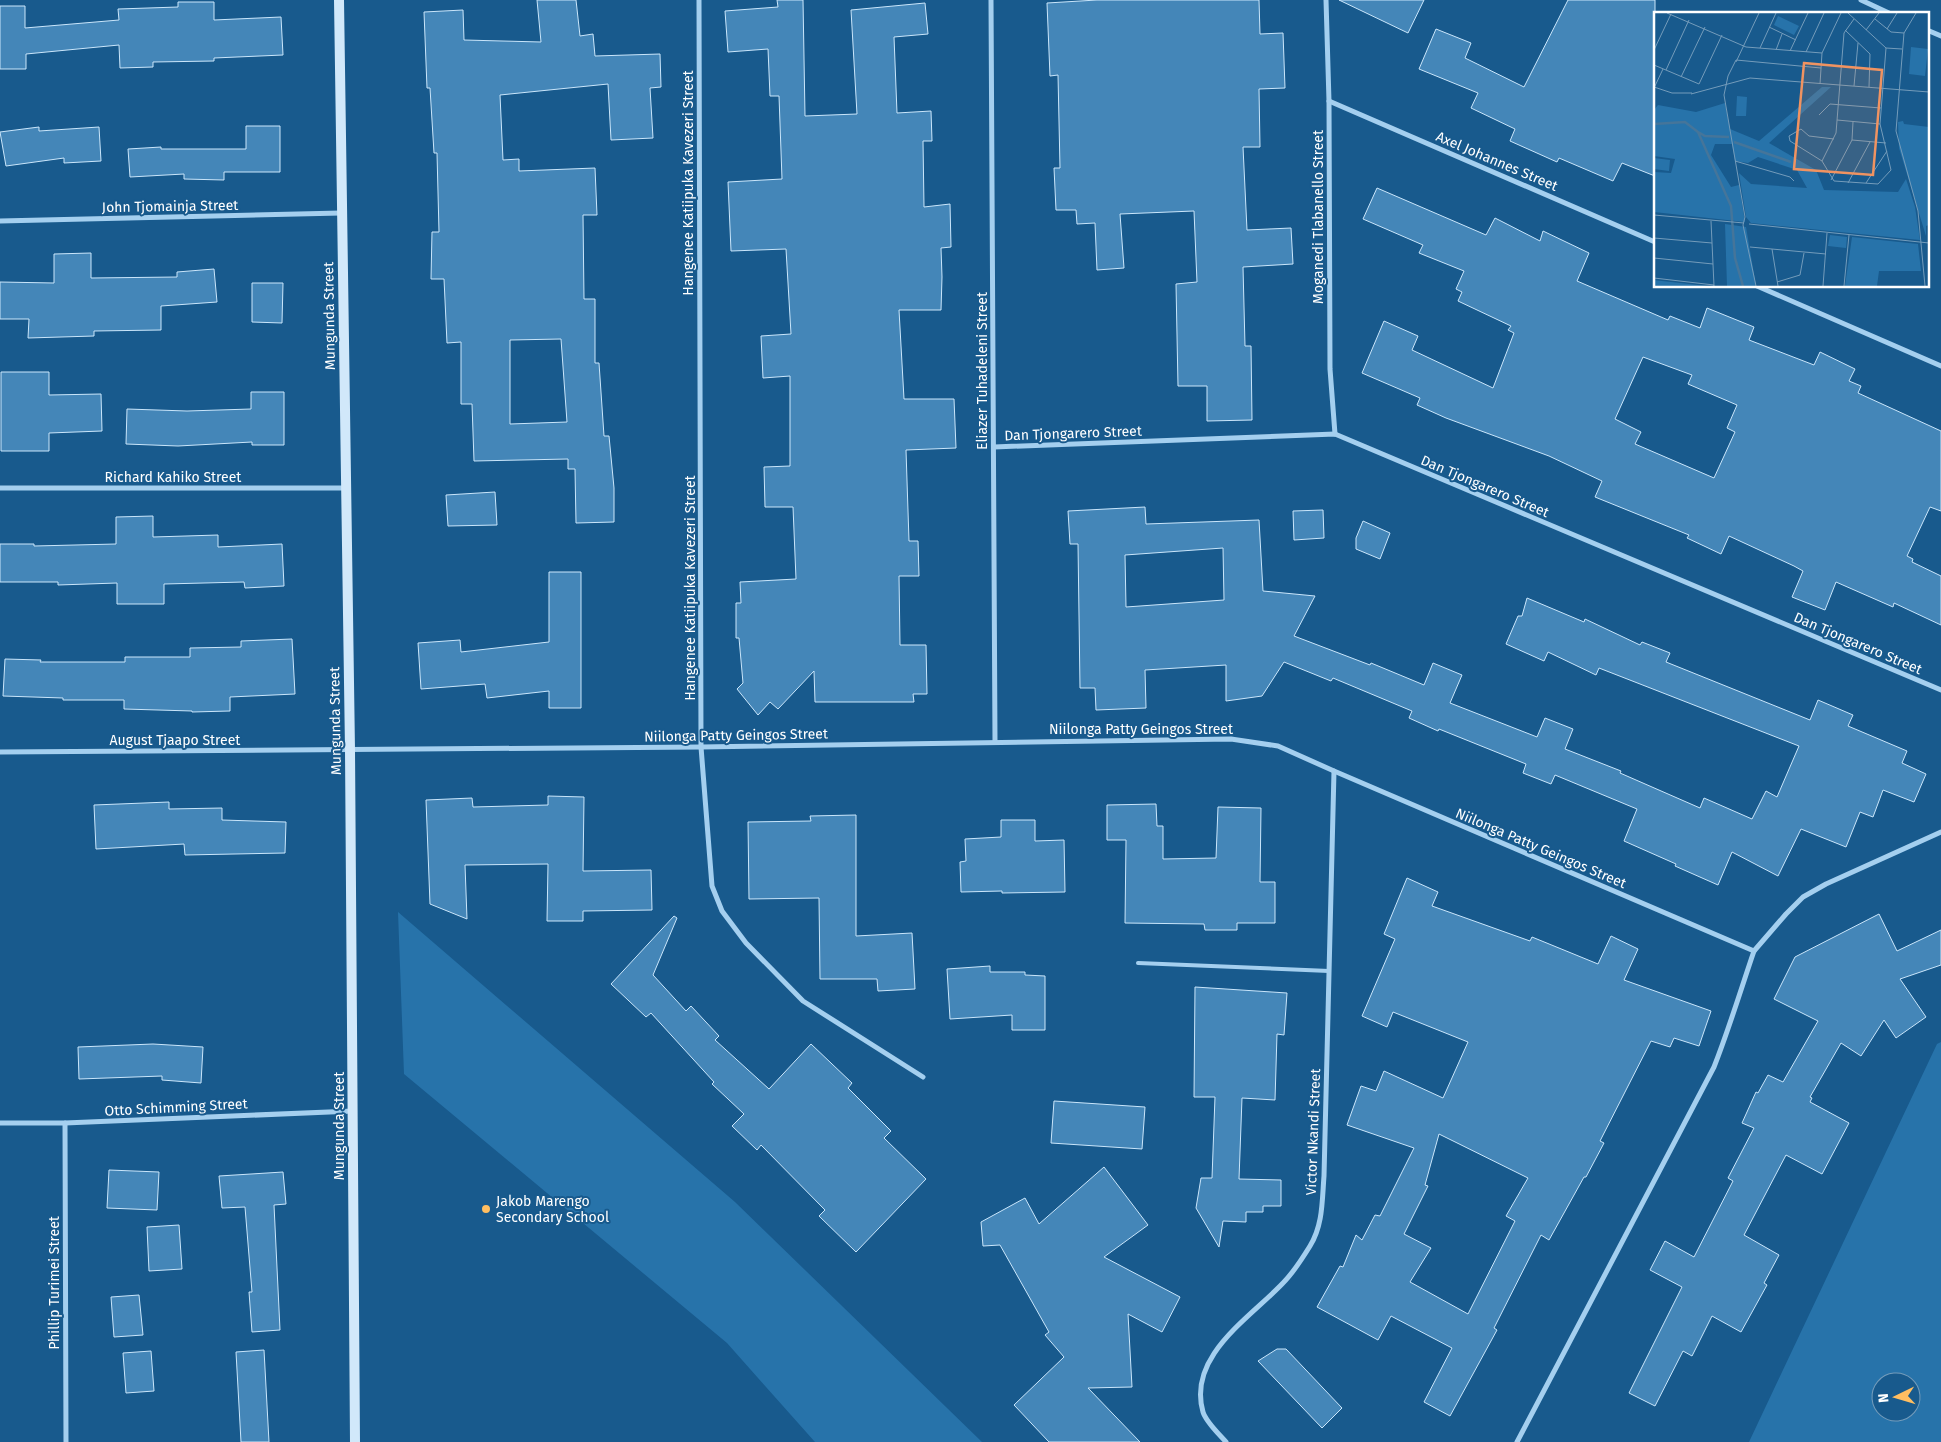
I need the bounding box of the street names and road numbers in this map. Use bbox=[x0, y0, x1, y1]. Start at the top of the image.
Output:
street label: Hangenee Katiipuka Kavezeri Street bbox=[680, 69, 697, 296]
street label: Axel Johannes Street bbox=[1433, 128, 1561, 195]
street label: Moganedi Tlabanello Street bbox=[1310, 129, 1327, 304]
street label: John Tjomainja Street bbox=[102, 197, 239, 216]
street label: Mungunda Street bbox=[320, 261, 339, 370]
street label: Eliazer Tuhadeleni Street bbox=[974, 291, 991, 450]
street label: Dan Tjongarero Street bbox=[1004, 423, 1143, 444]
street label: Dan Tjongarero Street bbox=[1418, 452, 1552, 522]
street label: Richard Kahiko Street bbox=[105, 469, 242, 486]
street label: Hangenee Katiipuka Kavezeri Street bbox=[682, 474, 699, 701]
street label: Dan Tjongarero Street bbox=[1791, 609, 1925, 679]
street label: Mungunda Street bbox=[326, 666, 345, 775]
street label: Niilonga Patty Geingos Street bbox=[1049, 721, 1234, 738]
street label: Niilonga Patty Geingos Street bbox=[644, 725, 829, 746]
street label: August Tjaapo Street bbox=[110, 732, 241, 749]
street label: Niilonga Patty Geingos Street bbox=[1453, 805, 1630, 893]
street label: Victor Nkandi Street bbox=[1303, 1067, 1324, 1196]
street label: Mungunda Street bbox=[331, 1071, 348, 1180]
street label: Otto Schimming Street bbox=[104, 1095, 249, 1120]
street label: Phillip Turimei Street bbox=[46, 1215, 63, 1350]

